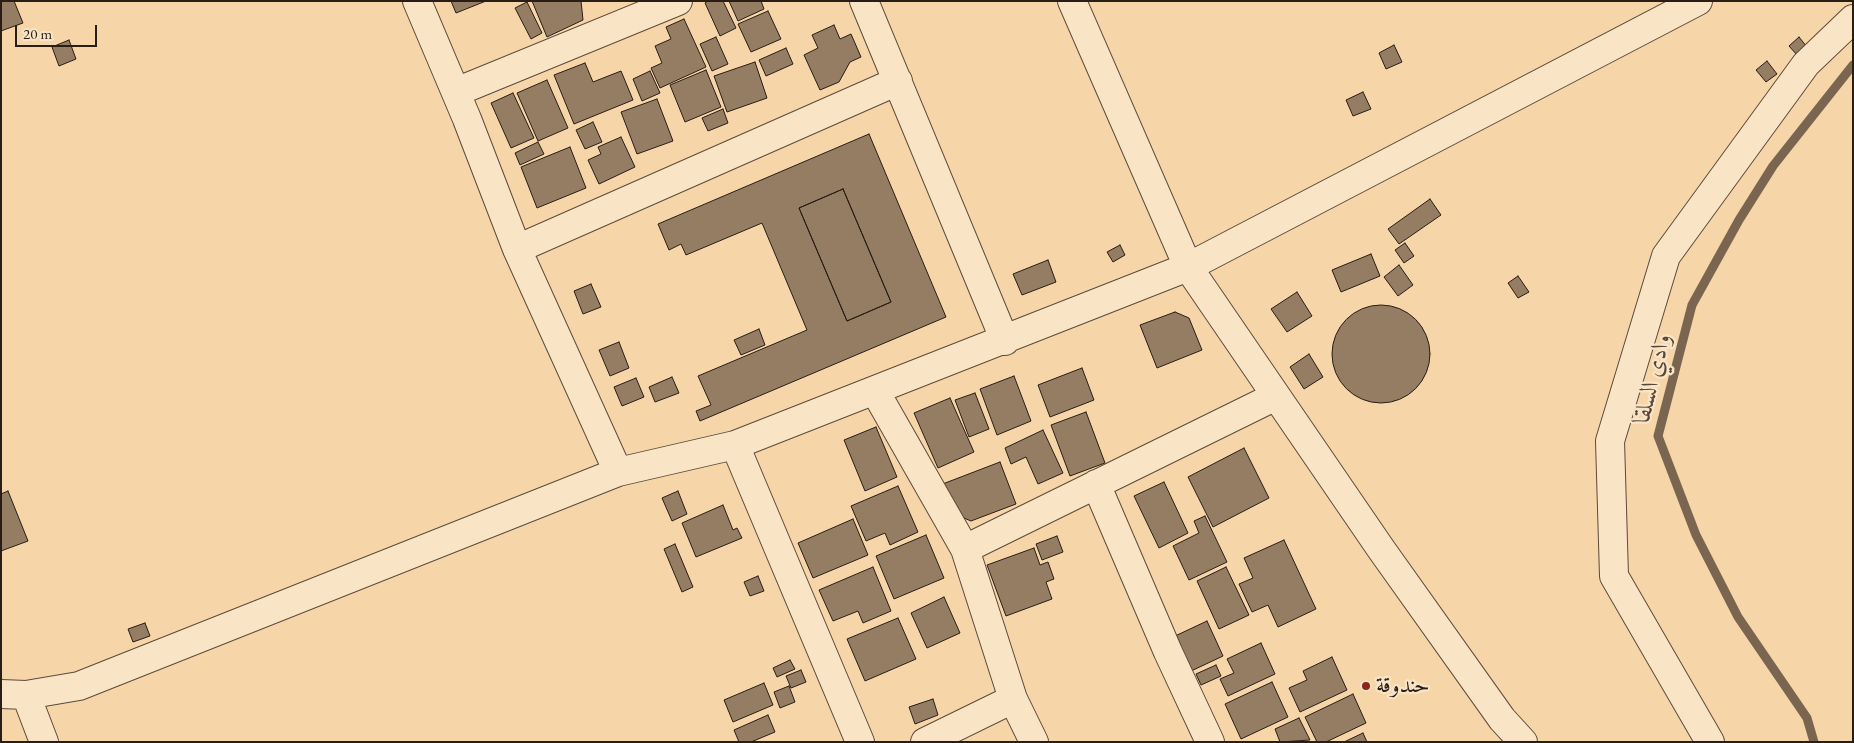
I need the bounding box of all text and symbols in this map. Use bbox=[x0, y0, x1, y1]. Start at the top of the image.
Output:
scale bar bbox=[18, 15, 100, 47]
text: 20 m bbox=[23, 24, 52, 43]
water label: وادي السلقا bbox=[1628, 330, 1678, 426]
place label: حندوقة bbox=[1376, 673, 1430, 699]
marker: حندوقة bbox=[1360, 680, 1372, 692]

